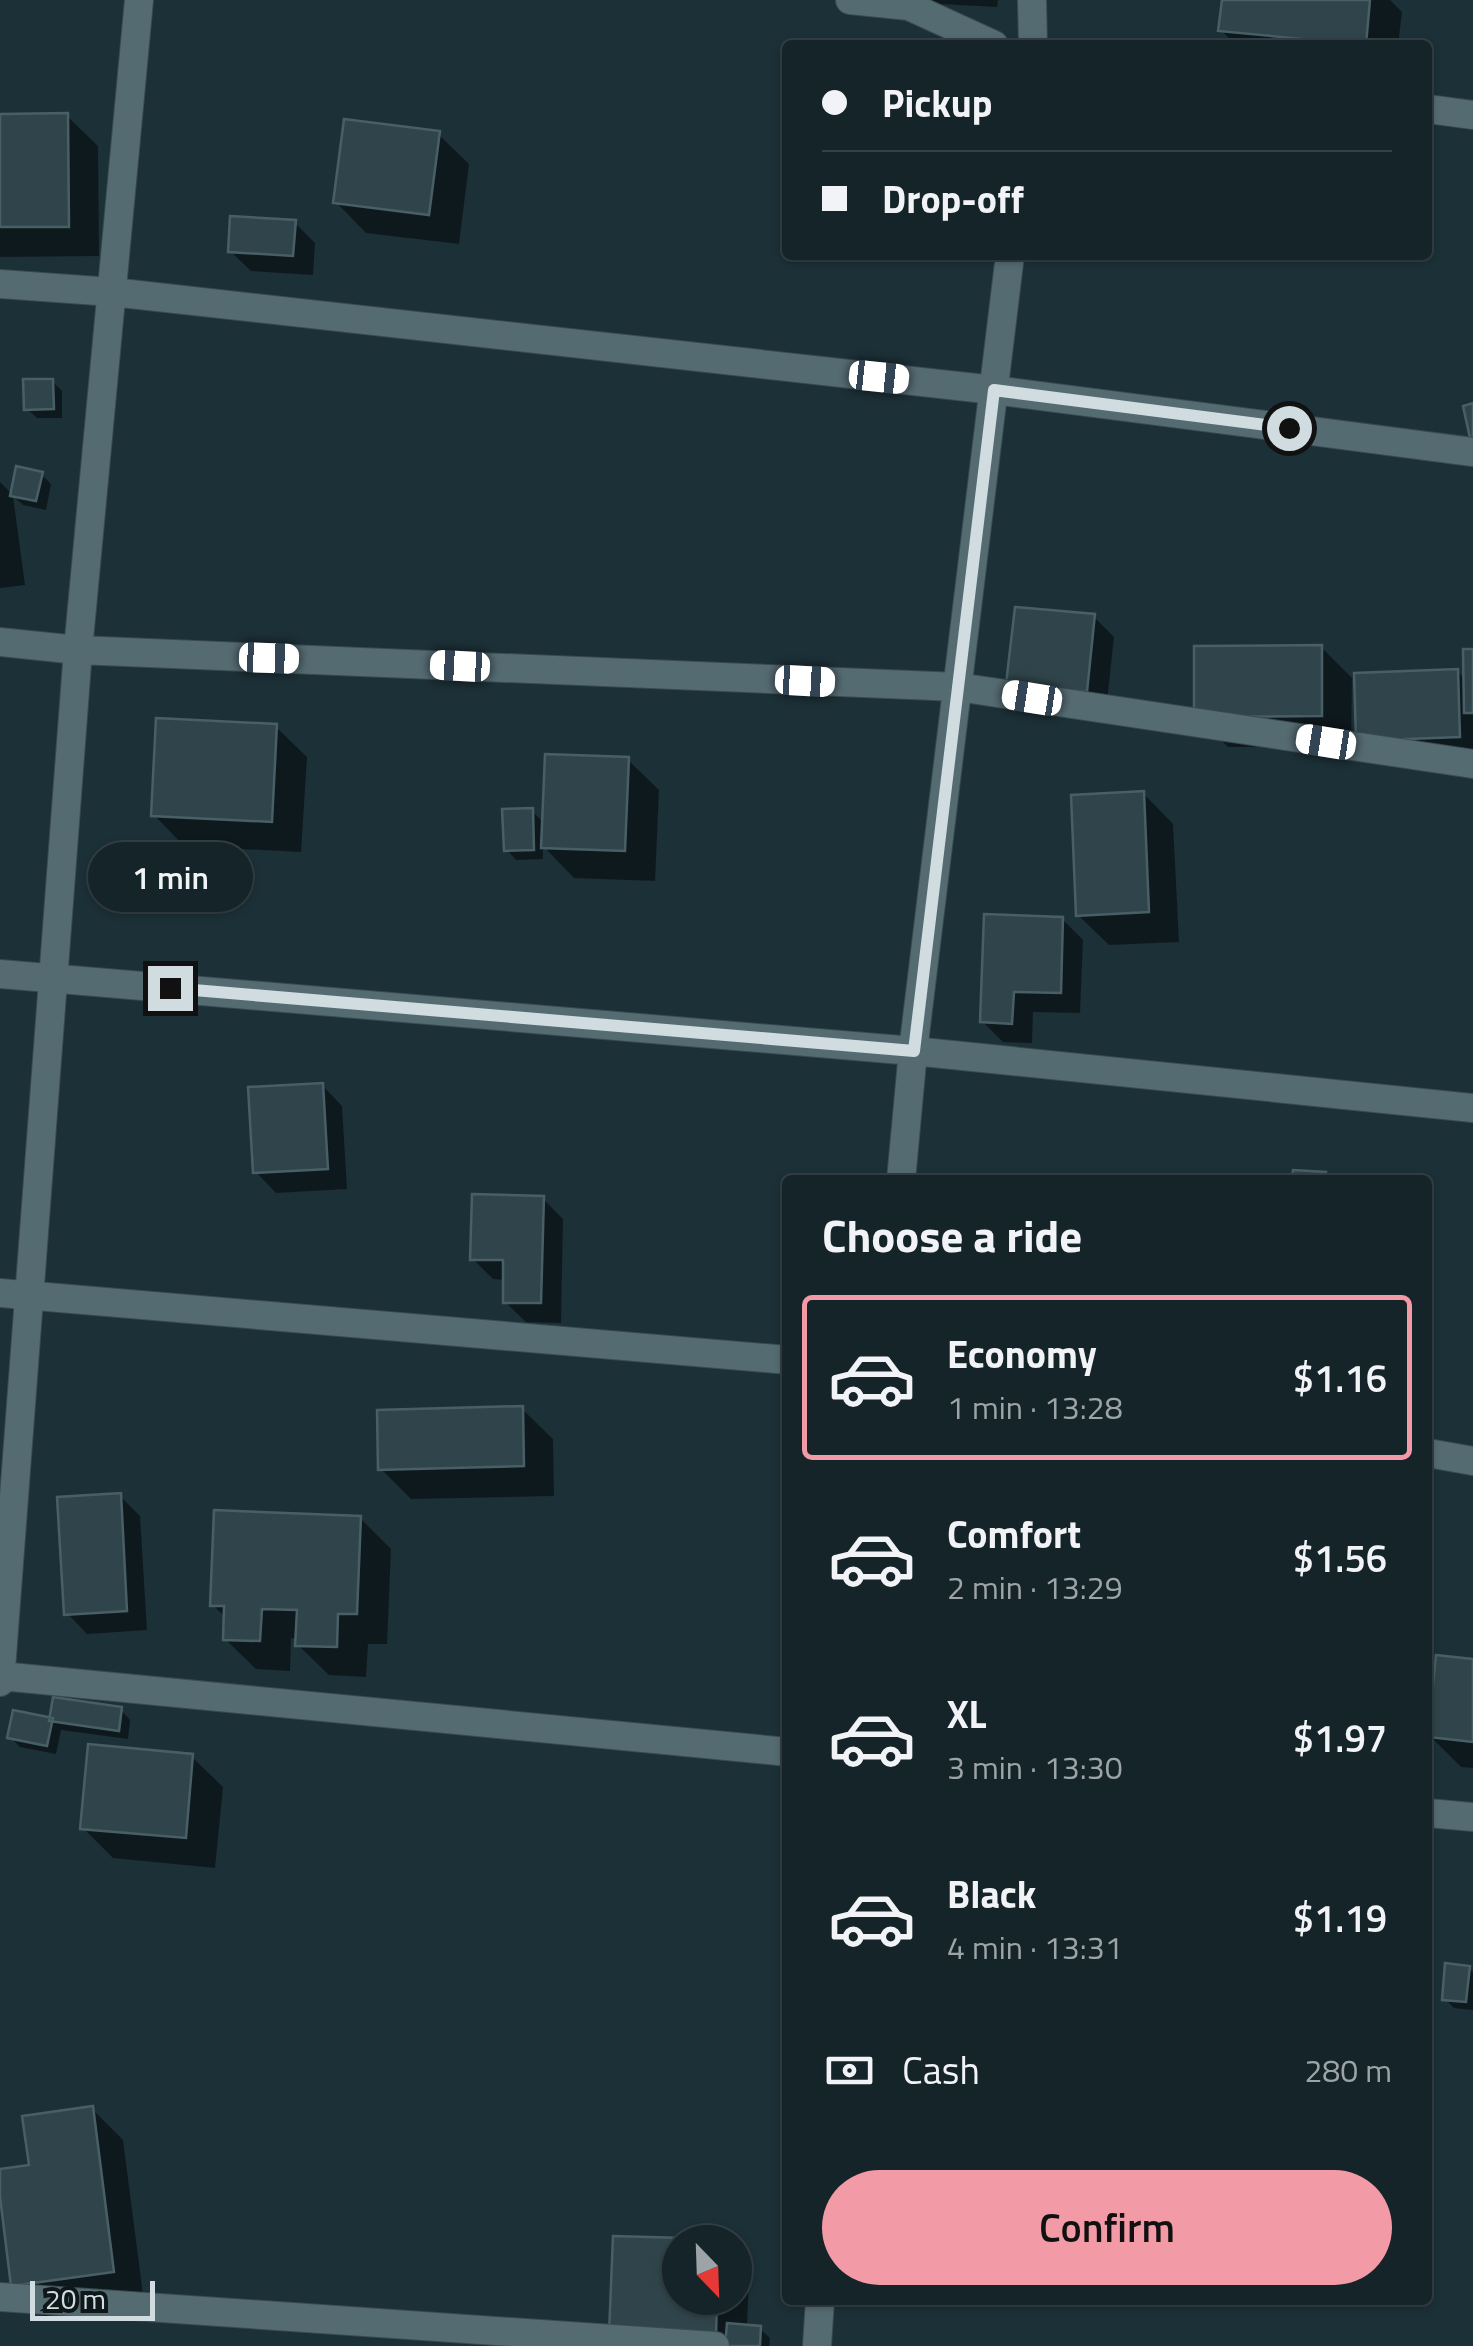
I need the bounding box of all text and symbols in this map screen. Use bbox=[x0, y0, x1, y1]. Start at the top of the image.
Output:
text: Pickup bbox=[882, 74, 992, 132]
text: Drop-off bbox=[882, 170, 1024, 228]
car bbox=[848, 359, 910, 395]
route start bbox=[1267, 406, 1312, 451]
car bbox=[238, 642, 300, 674]
car bbox=[429, 649, 491, 683]
car bbox=[774, 664, 836, 698]
car bbox=[1000, 678, 1064, 718]
car bbox=[1294, 722, 1358, 762]
callout: 1 min bbox=[88, 843, 252, 913]
text: 1 min bbox=[132, 853, 209, 901]
route end bbox=[148, 966, 193, 1011]
text: Choose a ride bbox=[822, 1201, 1082, 1269]
text: Economy bbox=[947, 1325, 1097, 1383]
icon: car bbox=[827, 1333, 917, 1423]
text: $1.16 bbox=[1293, 1349, 1387, 1407]
text: 1 min · 13:28 bbox=[947, 1383, 1123, 1431]
text: Comfort bbox=[947, 1505, 1081, 1563]
icon: car bbox=[827, 1513, 917, 1603]
text: $1.56 bbox=[1293, 1529, 1387, 1587]
text: 2 min · 13:29 bbox=[947, 1563, 1123, 1611]
text: XL bbox=[947, 1685, 987, 1743]
icon: car bbox=[827, 1693, 917, 1783]
text: $1.97 bbox=[1293, 1709, 1387, 1767]
text: 3 min · 13:30 bbox=[947, 1743, 1123, 1791]
text: Black bbox=[947, 1865, 1036, 1923]
icon: car bbox=[827, 1873, 917, 1963]
text: $1.19 bbox=[1293, 1889, 1387, 1947]
text: 4 min · 13:31 bbox=[947, 1923, 1123, 1971]
text: Cash bbox=[902, 2041, 980, 2099]
icon: cash bbox=[822, 2043, 877, 2098]
text: 280 m bbox=[1304, 2046, 1392, 2094]
button: Confirm bbox=[822, 2170, 1392, 2285]
north arrow bbox=[662, 2225, 752, 2315]
map controls bbox=[662, 2225, 752, 2315]
scale bar bbox=[30, 2276, 155, 2320]
text: 20 m bbox=[45, 2277, 106, 2320]

